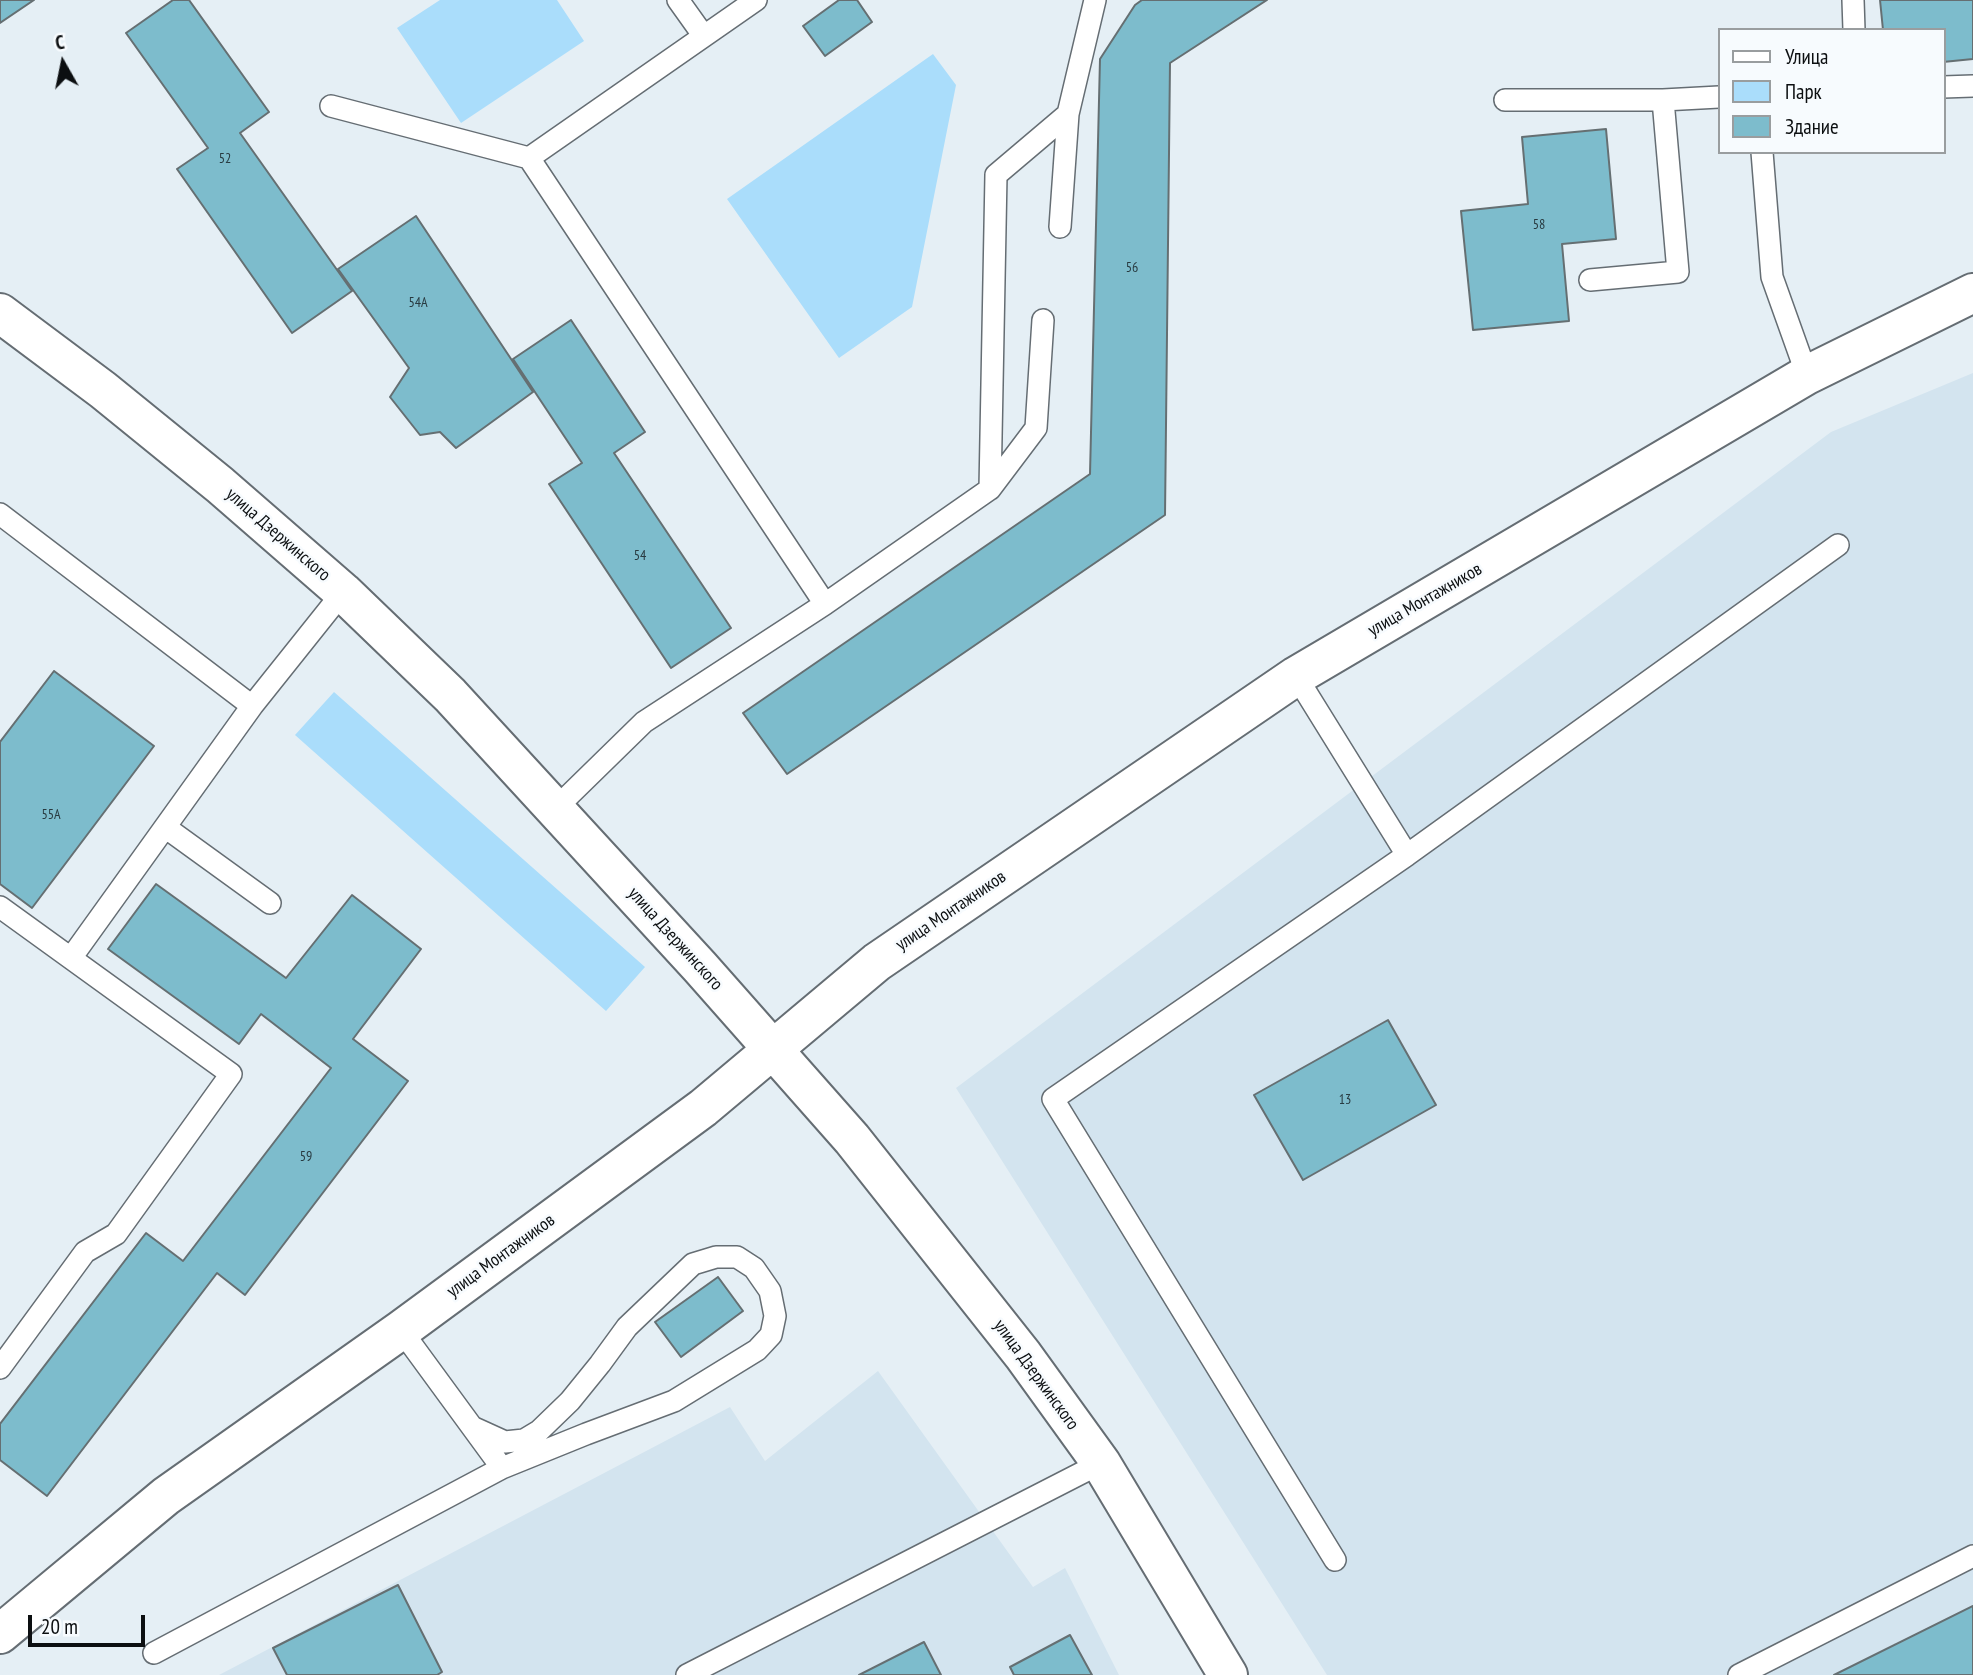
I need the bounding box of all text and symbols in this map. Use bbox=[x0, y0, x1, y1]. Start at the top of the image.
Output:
north arrow bbox=[28, 28, 98, 98]
legend bbox=[1717, 28, 1945, 154]
text: С bbox=[54, 30, 66, 55]
text: Улица bbox=[1785, 43, 1828, 70]
text: Парк bbox=[1785, 78, 1822, 105]
text: Здание bbox=[1785, 113, 1839, 140]
house number: 52 bbox=[219, 151, 231, 167]
house number: 58 bbox=[1533, 217, 1545, 233]
house number: 56 bbox=[1126, 260, 1138, 276]
house number: 54А bbox=[408, 295, 428, 311]
street label: улица Дзержинского bbox=[221, 484, 335, 586]
house number: 54 bbox=[634, 548, 646, 564]
street label: улица Монтажников bbox=[1364, 559, 1486, 641]
house number: 55А bbox=[41, 807, 61, 823]
street label: улица Монтажников bbox=[892, 866, 1010, 956]
street label: улица Дзержинского bbox=[623, 883, 727, 995]
house number: 13 bbox=[1339, 1092, 1351, 1108]
house number: 59 bbox=[300, 1149, 312, 1165]
street label: улица Монтажников bbox=[443, 1210, 559, 1302]
street label: улица Дзержинского bbox=[989, 1316, 1083, 1434]
scale bar bbox=[32, 1602, 149, 1646]
text: 20 m bbox=[41, 1613, 78, 1640]

